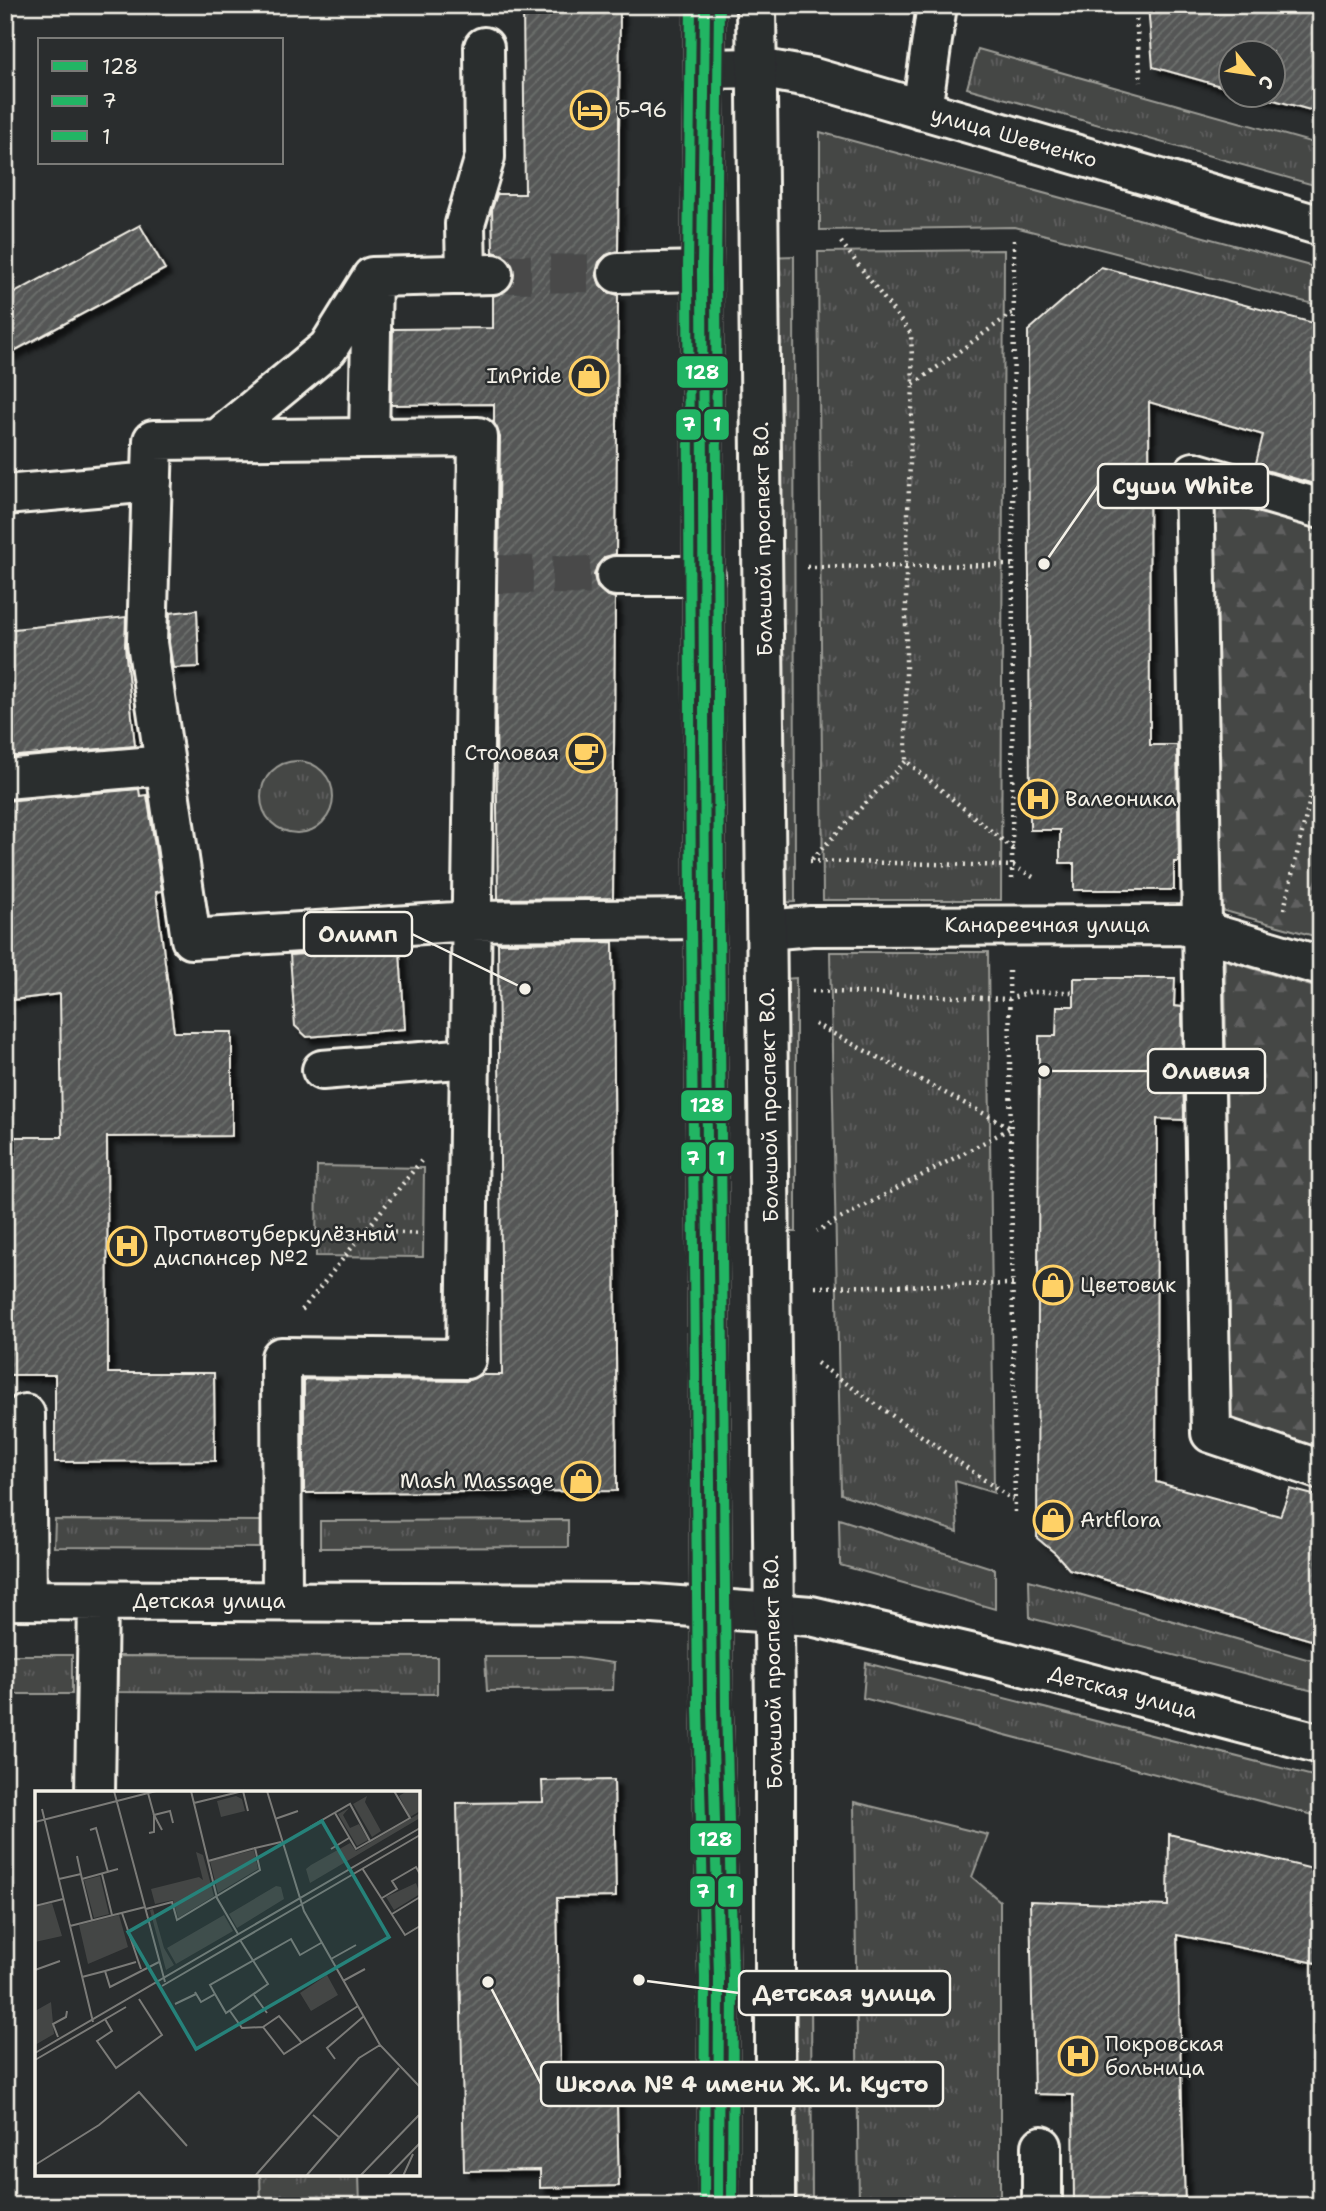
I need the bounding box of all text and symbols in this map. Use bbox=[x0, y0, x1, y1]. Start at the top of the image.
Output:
legend bbox=[38, 38, 284, 164]
north arrow bbox=[1218, 38, 1288, 108]
text: 128 bbox=[102, 53, 138, 81]
text: С bbox=[1253, 71, 1280, 94]
text: 7 bbox=[102, 87, 117, 115]
hotel icon: Б-96 bbox=[569, 89, 611, 131]
place label: Б-96 bbox=[617, 96, 667, 124]
street label: улица Шевченко bbox=[927, 100, 1101, 174]
text: 1 bbox=[102, 123, 111, 151]
shop icon: InPride bbox=[568, 355, 610, 397]
line badge: 128 bbox=[676, 355, 729, 389]
text: 128 bbox=[685, 360, 719, 385]
place label: InPride bbox=[487, 362, 562, 390]
line badge: 7 bbox=[675, 408, 702, 441]
line badge: 1 bbox=[703, 408, 730, 441]
text: 7 bbox=[682, 412, 696, 437]
text: 1 bbox=[713, 412, 721, 437]
street label: Большой проспект В.О. bbox=[747, 421, 779, 657]
callout: Суши White bbox=[1098, 464, 1268, 508]
text: Суши White bbox=[1112, 471, 1254, 501]
cafe icon: Столовая bbox=[565, 732, 607, 774]
place label: Столовая bbox=[465, 739, 559, 767]
hospital icon: Валеоника bbox=[1017, 778, 1059, 820]
place label: Валеоника bbox=[1065, 785, 1176, 813]
street label: Канареечная улица bbox=[944, 911, 1150, 939]
callout: Олимп bbox=[304, 912, 412, 956]
text: Олимп bbox=[318, 919, 398, 949]
street label: Большой проспект В.О. bbox=[753, 987, 785, 1223]
callout: Оливия bbox=[1148, 1049, 1265, 1093]
text: Оливия bbox=[1162, 1056, 1250, 1086]
line badge: 128 bbox=[680, 1089, 733, 1122]
text: 128 bbox=[690, 1093, 724, 1118]
line badge: 7 bbox=[680, 1141, 707, 1175]
line badge: 1 bbox=[708, 1141, 735, 1175]
text: 7 bbox=[686, 1146, 700, 1171]
text: 1 bbox=[717, 1146, 725, 1171]
place label: Противотуберкулёзный диспансер №2 bbox=[154, 1220, 397, 1272]
hospital icon: Противотуберкулёзный диспансер №2 bbox=[106, 1225, 148, 1267]
shop icon: Цветовик bbox=[1032, 1264, 1074, 1306]
place label: Цветовик bbox=[1080, 1271, 1176, 1299]
shop icon: Mash Massage bbox=[560, 1460, 602, 1502]
place label: Mash Massage bbox=[400, 1467, 554, 1495]
shop icon: Artflora bbox=[1032, 1499, 1074, 1541]
place label: Artflora bbox=[1080, 1506, 1161, 1534]
street label: Большой проспект В.О. bbox=[757, 1554, 789, 1790]
street label: Детская улица bbox=[133, 1587, 285, 1615]
street label: Детская улица bbox=[1046, 1659, 1200, 1725]
inset map bbox=[35, 1791, 420, 2176]
line badge: 128 bbox=[689, 1822, 742, 1856]
text: 128 bbox=[698, 1827, 732, 1852]
line badge: 7 bbox=[689, 1875, 716, 1908]
line badge: 1 bbox=[717, 1875, 744, 1908]
text: 7 bbox=[696, 1879, 710, 1904]
text: 1 bbox=[727, 1879, 735, 1904]
callout: Детская улица bbox=[739, 1971, 950, 2015]
text: Детская улица bbox=[752, 1978, 936, 2008]
place label: Покровская больница bbox=[1105, 2030, 1224, 2082]
hospital icon: Покровская больница bbox=[1057, 2035, 1099, 2077]
callout: Школа № 4 имени Ж. И. Кусто bbox=[541, 2062, 943, 2106]
text: Школа № 4 имени Ж. И. Кусто bbox=[555, 2069, 929, 2099]

